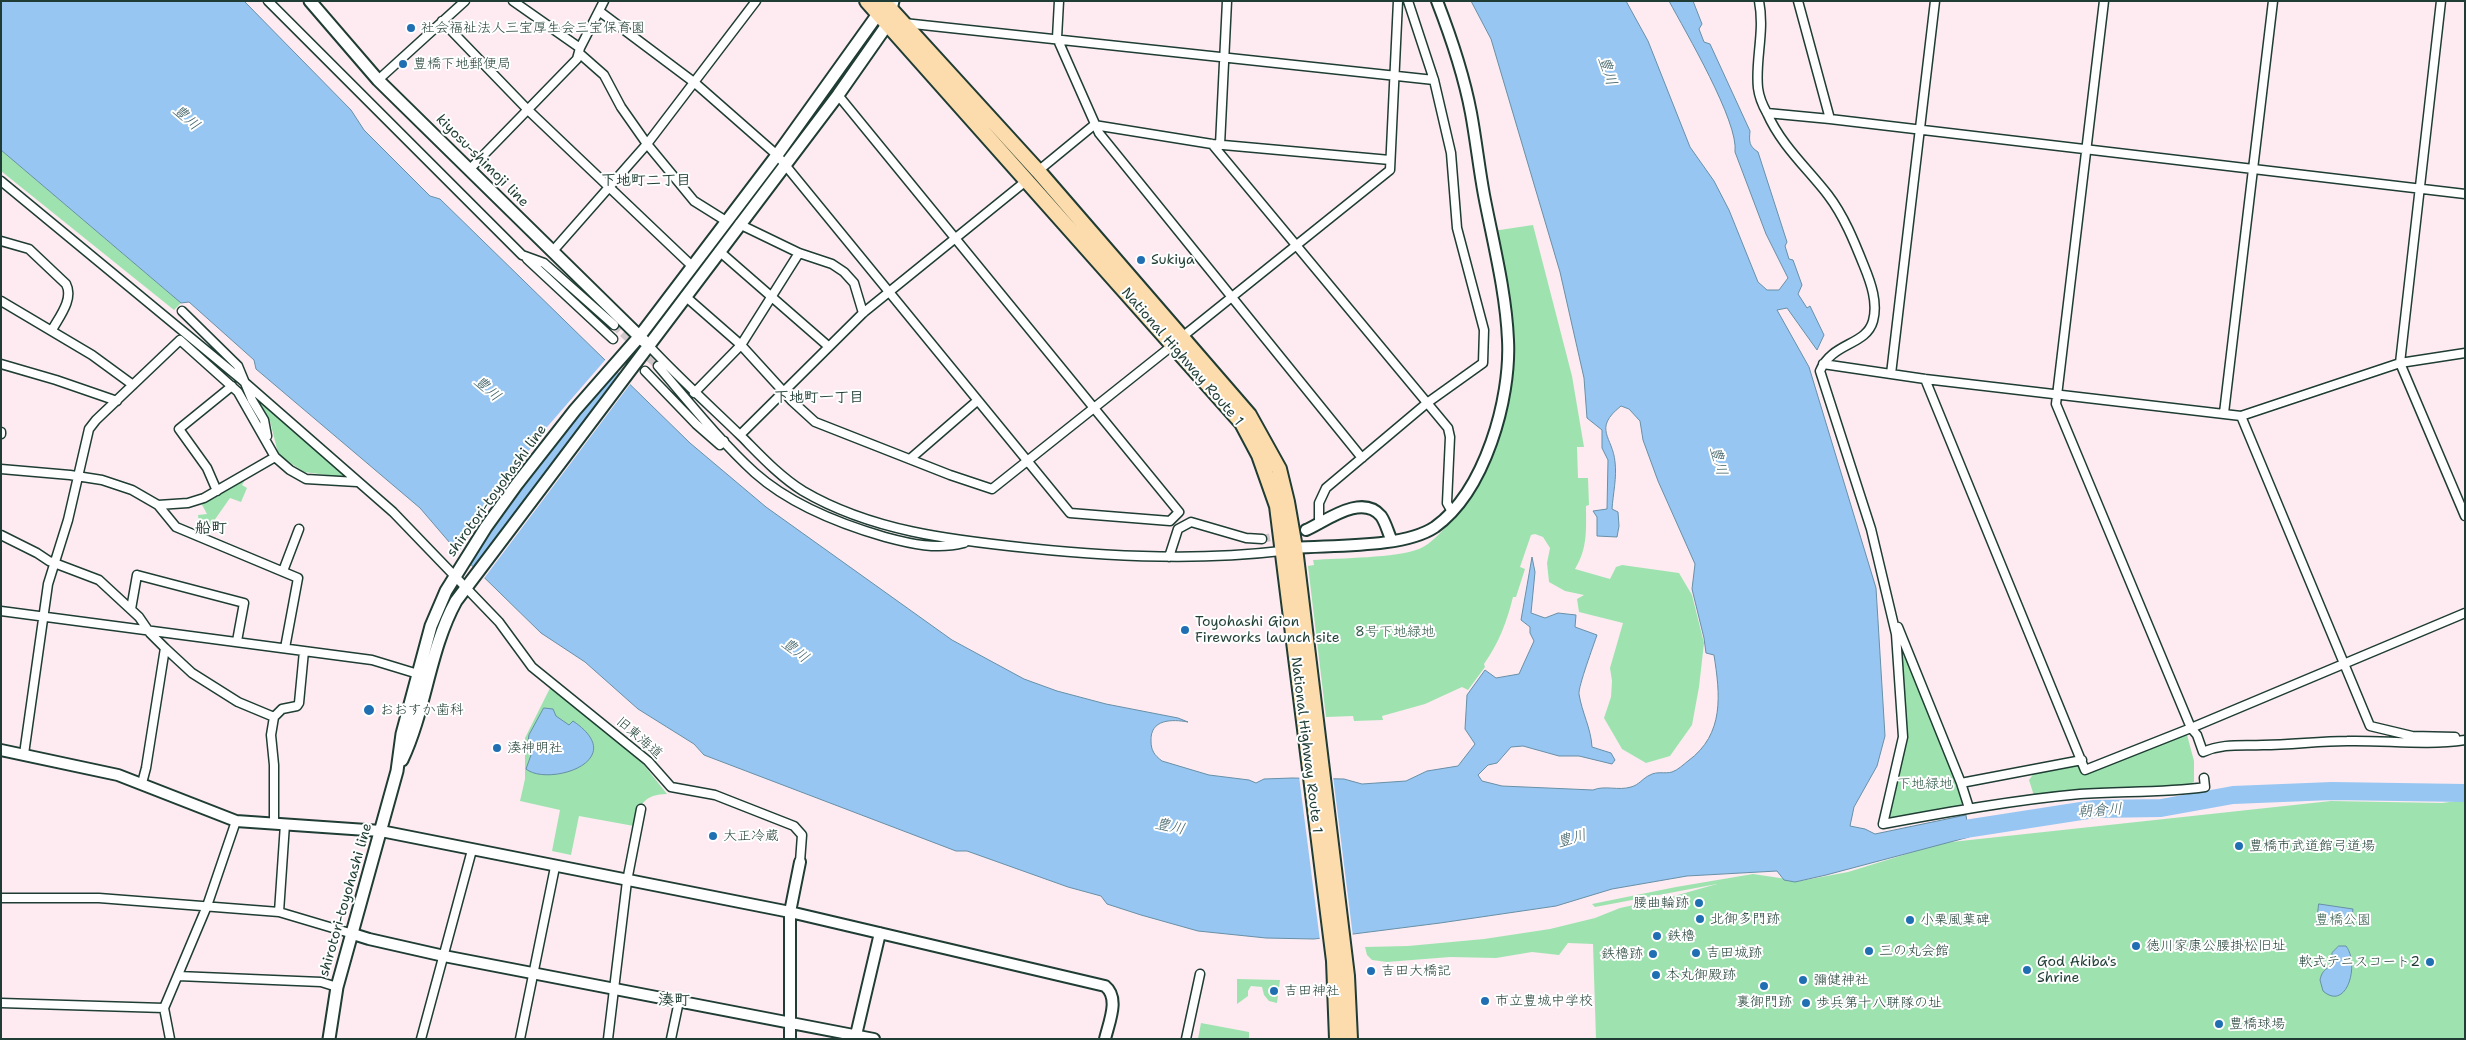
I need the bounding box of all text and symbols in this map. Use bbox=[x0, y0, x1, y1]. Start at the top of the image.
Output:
place label: 社会福祉法人三宝厚生会三宝保育園 bbox=[421, 20, 645, 36]
marker: 社会福祉法人三宝厚生会三宝保育園 bbox=[405, 22, 417, 34]
water label: 豊川 bbox=[1594, 54, 1620, 88]
place label: 豊橋下地郵便局 bbox=[413, 56, 511, 72]
marker: 豊橋下地郵便局 bbox=[397, 58, 409, 70]
water label: 豊川 bbox=[169, 101, 203, 135]
street label: kiyosu-shimoji line bbox=[432, 111, 532, 211]
district label: 下地町二丁目 bbox=[601, 172, 691, 190]
place label: Sukiya bbox=[1151, 252, 1195, 268]
marker: Sukiya bbox=[1135, 254, 1147, 266]
street label: National Highway Route 1 bbox=[1118, 285, 1246, 429]
water label: 豊川 bbox=[470, 372, 504, 406]
district label: 下地町一丁目 bbox=[774, 389, 864, 407]
street label: shirotori-toyohashi line bbox=[444, 422, 550, 560]
water label: 豊川 bbox=[1706, 444, 1730, 478]
district label: 船町 bbox=[195, 519, 227, 539]
place label: Toyohashi Gion Fireworks launch site bbox=[1195, 614, 1340, 646]
marker: Toyohashi Gion Fireworks launch site bbox=[1179, 624, 1191, 636]
park label: 8号下地緑地 bbox=[1355, 624, 1435, 640]
water label: 豊川 bbox=[778, 635, 812, 667]
street label: National Highway Route 1 bbox=[1287, 656, 1325, 834]
place label: おおすか歯科 bbox=[380, 702, 464, 718]
marker: おおすか歯科 bbox=[362, 703, 376, 717]
street label: 旧東海道 bbox=[612, 713, 666, 763]
place label: 湊神明社 bbox=[507, 740, 563, 756]
marker: 湊神明社 bbox=[491, 742, 503, 754]
park label: 下地緑地 bbox=[1897, 776, 1953, 792]
water label: 朝倉川 bbox=[2077, 800, 2123, 822]
water label: 豊川 bbox=[1153, 815, 1187, 839]
street label: shirotori-toyohashi line bbox=[316, 821, 376, 979]
water label: 豊川 bbox=[1555, 826, 1589, 852]
place label: 大正冷蔵 bbox=[723, 828, 779, 844]
marker: 大正冷蔵 bbox=[707, 830, 719, 842]
place label: 豊橋市武道館弓道場 bbox=[2249, 838, 2375, 854]
marker: 豊橋市武道館弓道場 bbox=[2233, 840, 2245, 852]
place label: 腰曲輪跡 bbox=[1633, 895, 1689, 911]
marker: 腰曲輪跡 bbox=[1693, 897, 1705, 909]
place label: 北御多門跡 bbox=[1710, 911, 1780, 927]
place label: 小栗風葉碑 bbox=[1920, 912, 1990, 928]
park label: 豊橋公園 bbox=[2315, 912, 2371, 928]
marker: 北御多門跡 bbox=[1694, 913, 1706, 925]
marker: 小栗風葉碑 bbox=[1904, 914, 1916, 926]
place label: 鉄櫓 bbox=[1667, 928, 1695, 944]
marker: 鉄櫓 bbox=[1651, 930, 1663, 942]
place label: 徳川家康公腰掛松旧址 bbox=[2146, 938, 2286, 954]
marker: 徳川家康公腰掛松旧址 bbox=[2130, 940, 2142, 952]
place label: 三の丸会館 bbox=[1879, 943, 1949, 959]
place label: 吉田城跡 bbox=[1706, 945, 1762, 961]
marker: 三の丸会館 bbox=[1863, 945, 1875, 957]
place label: 鉄櫓跡 bbox=[1601, 946, 1643, 962]
marker: 吉田城跡 bbox=[1690, 947, 1702, 959]
marker: 鉄櫓跡 bbox=[1647, 948, 1659, 960]
place label: God Akiba's Shrine bbox=[2037, 954, 2117, 986]
place label: 軟式テニスコート2 bbox=[2298, 954, 2420, 970]
marker: 軟式テニスコート2 bbox=[2424, 956, 2436, 968]
place label: 吉田大橋記 bbox=[1381, 963, 1451, 979]
marker: God Akiba's Shrine bbox=[2021, 964, 2033, 976]
marker: 吉田大橋記 bbox=[1365, 965, 1377, 977]
place label: 本丸御殿跡 bbox=[1666, 967, 1736, 983]
marker: 本丸御殿跡 bbox=[1650, 969, 1662, 981]
place label: 彌健神社 bbox=[1813, 972, 1869, 988]
marker: 彌健神社 bbox=[1797, 974, 1809, 986]
marker: 裏御門跡 bbox=[1758, 980, 1770, 992]
place label: 吉田神社 bbox=[1284, 983, 1340, 999]
marker: 吉田神社 bbox=[1268, 985, 1280, 997]
district label: 湊町 bbox=[658, 991, 690, 1011]
place label: 市立豊城中学校 bbox=[1495, 993, 1593, 1009]
place label: 裏御門跡 bbox=[1736, 994, 1792, 1010]
marker: 市立豊城中学校 bbox=[1479, 995, 1491, 1007]
place label: 歩兵第十八聠隊の址 bbox=[1816, 995, 1942, 1011]
marker: 歩兵第十八聠隊の址 bbox=[1800, 997, 1812, 1009]
place label: 豊橋球場 bbox=[2229, 1016, 2285, 1032]
marker: 豊橋球場 bbox=[2213, 1018, 2225, 1030]

